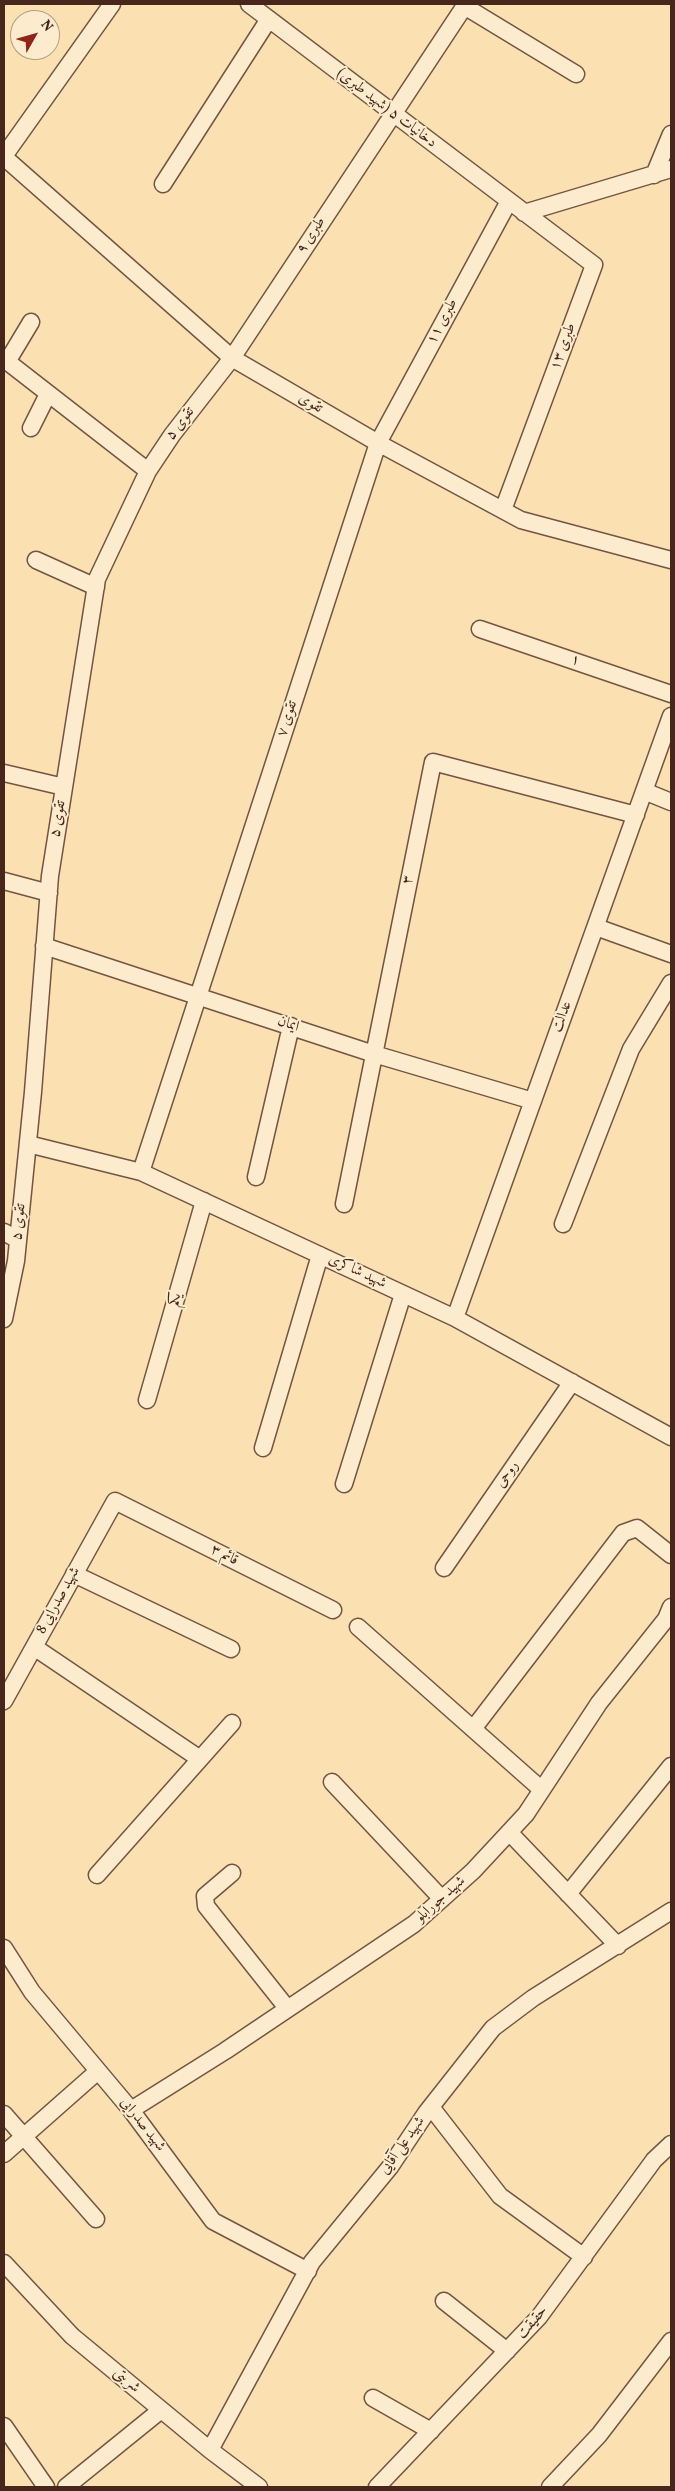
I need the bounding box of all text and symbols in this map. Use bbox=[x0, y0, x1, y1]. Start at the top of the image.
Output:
north arrow bbox=[10, 10, 60, 60]
text: N bbox=[36, 16, 57, 36]
street label: دخانیات ۵ (شهید طبری) bbox=[332, 65, 440, 153]
street label: طبری ۹ bbox=[294, 214, 330, 258]
street label: طبری ۱۱ bbox=[424, 296, 462, 348]
street label: طبری ۱۳ bbox=[547, 321, 581, 373]
street label: تقوی bbox=[295, 390, 325, 418]
street label: تقوی ۵ bbox=[163, 404, 199, 444]
street label: ۱ bbox=[568, 651, 582, 671]
street label: تقوی ۷ bbox=[274, 699, 302, 739]
street label: تقوی ۵ bbox=[47, 799, 71, 839]
street label: ۳ bbox=[399, 874, 419, 886]
street label: عدالت bbox=[549, 999, 577, 1035]
street label: ایمان bbox=[275, 1013, 301, 1037]
street label: تقوی ۵ bbox=[9, 1203, 31, 1241]
street label: شهید شاکری bbox=[325, 1251, 389, 1293]
street label: یکم bbox=[166, 1291, 186, 1309]
street label: روحی bbox=[492, 1458, 524, 1492]
street label: قائم ۳ bbox=[207, 1542, 241, 1570]
street label: شهید صدرایی 8 bbox=[33, 1564, 85, 1638]
street label: شهید جورابلو bbox=[412, 1873, 470, 1927]
street label: شهید صدرایی bbox=[115, 2094, 169, 2156]
street label: شهید علی آقایی bbox=[376, 2114, 430, 2178]
street label: حقیقت bbox=[514, 2303, 552, 2343]
street label: شربتی bbox=[109, 2364, 143, 2398]

